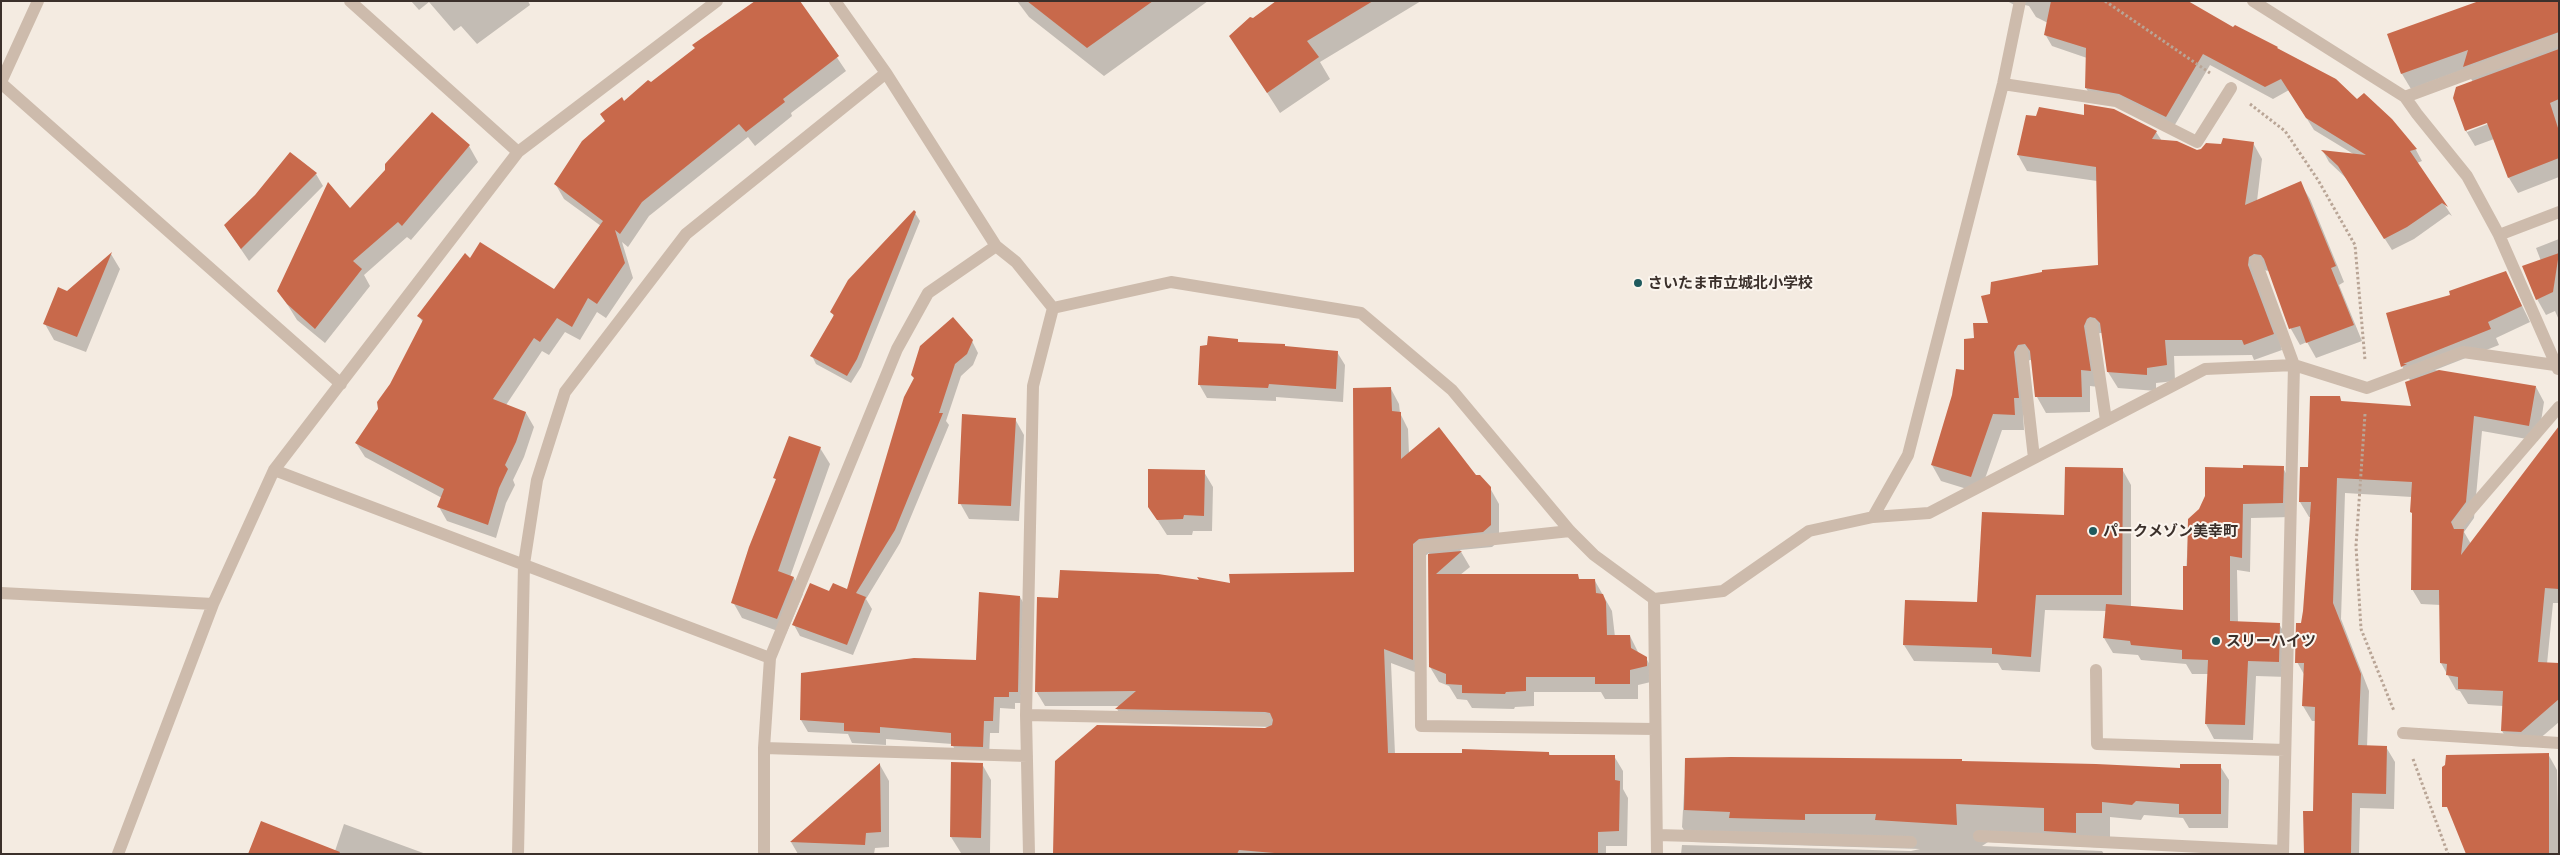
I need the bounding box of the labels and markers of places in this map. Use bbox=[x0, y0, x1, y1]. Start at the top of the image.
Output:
place label: さいたま市立城北小学校 bbox=[1648, 274, 1813, 292]
marker: さいたま市立城北小学校 bbox=[1632, 277, 1644, 289]
place label: パークメゾン美幸町 bbox=[2103, 522, 2238, 540]
marker: パークメゾン美幸町 bbox=[2087, 525, 2099, 537]
place label: スリーハイツ bbox=[2226, 632, 2316, 650]
marker: スリーハイツ bbox=[2210, 635, 2222, 647]

